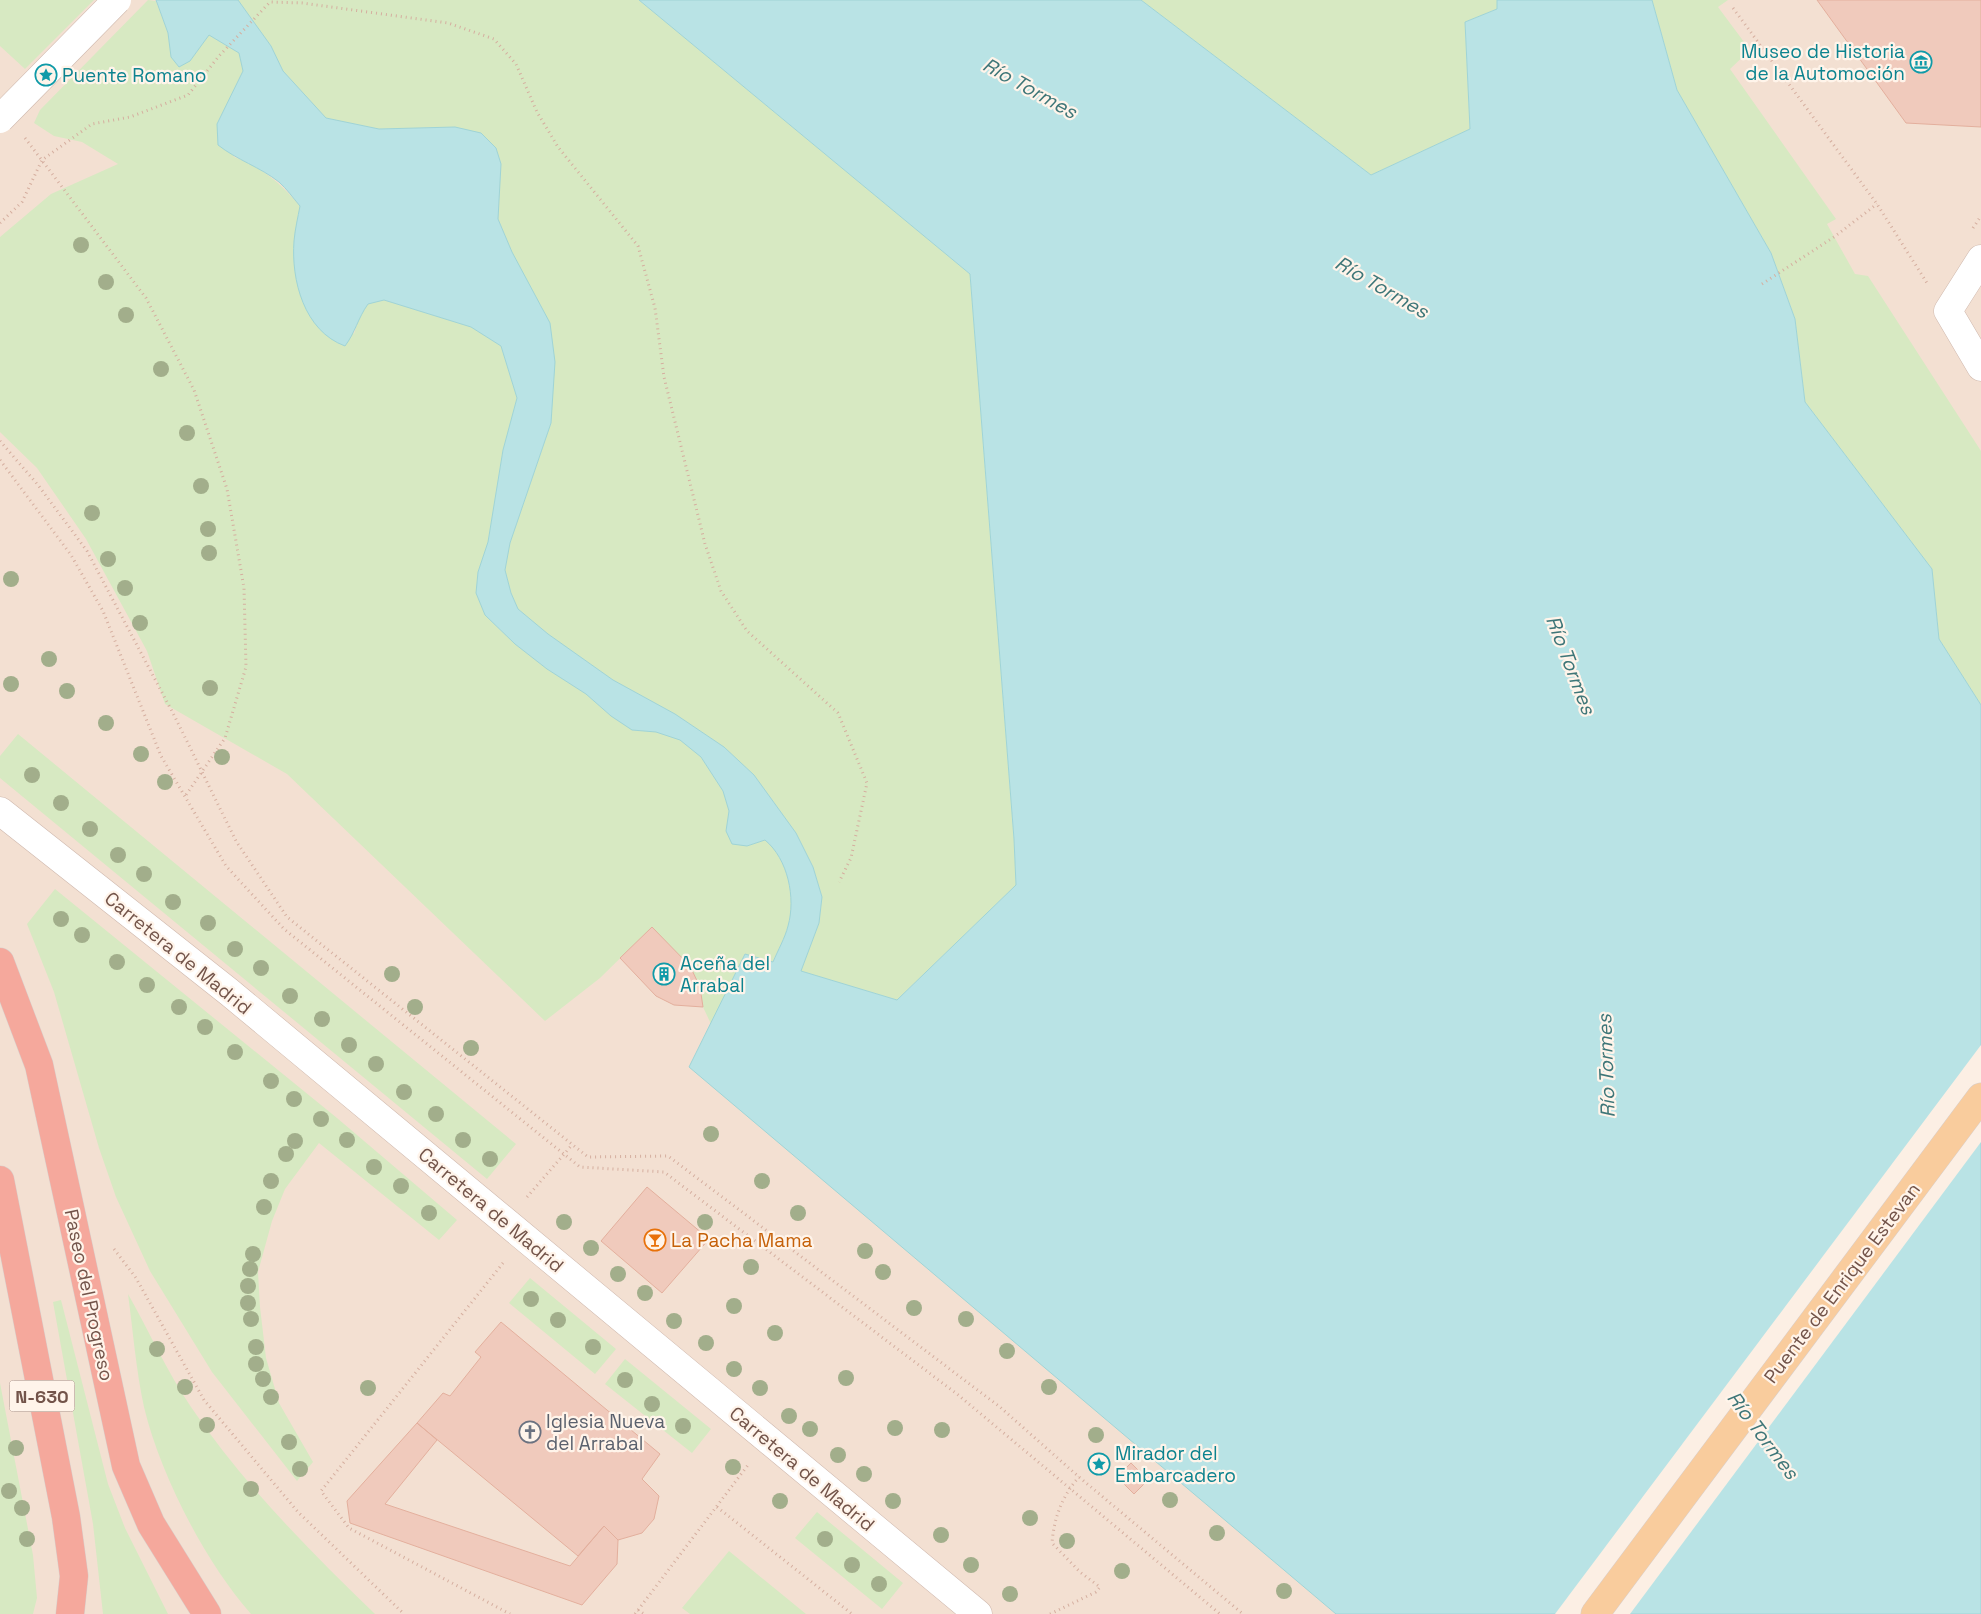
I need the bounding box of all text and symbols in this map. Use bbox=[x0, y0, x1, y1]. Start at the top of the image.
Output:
place label: Museo de Historia de la Automoción bbox=[1741, 39, 1905, 86]
museum icon: Museo de Historia de la Automoción bbox=[1909, 50, 1933, 74]
water label: Río Tormes bbox=[978, 51, 1083, 125]
place icon: Puente Romano bbox=[34, 63, 58, 87]
place label: Puente Romano bbox=[62, 63, 207, 88]
water label: Río Tormes bbox=[1331, 250, 1435, 325]
water label: Río Tormes bbox=[1540, 612, 1602, 719]
street label: Carretera de Madrid bbox=[99, 886, 257, 1020]
place label: Aceña del Arrabal bbox=[680, 951, 770, 998]
building icon: Aceña del Arrabal bbox=[652, 962, 676, 986]
water label: Río Tormes bbox=[1591, 1012, 1621, 1118]
street label: Carretera de Madrid bbox=[413, 1142, 569, 1278]
street label: Puente de Enrique Estevan bbox=[1758, 1178, 1926, 1388]
street label: Paseo del Progreso bbox=[59, 1207, 119, 1383]
bar icon: La Pacha Mama bbox=[643, 1228, 667, 1252]
place label: La Pacha Mama bbox=[671, 1228, 813, 1253]
road number: N-630 bbox=[10, 1380, 74, 1412]
water label: Río Tormes bbox=[1721, 1386, 1805, 1485]
street label: Carretera de Madrid bbox=[724, 1401, 880, 1537]
place label: Iglesia Nueva del Arrabal bbox=[546, 1409, 665, 1456]
church icon: Iglesia Nueva del Arrabal bbox=[518, 1420, 542, 1444]
place label: Mirador del Embarcadero bbox=[1115, 1441, 1236, 1488]
place icon: Mirador del Embarcadero bbox=[1087, 1452, 1111, 1476]

